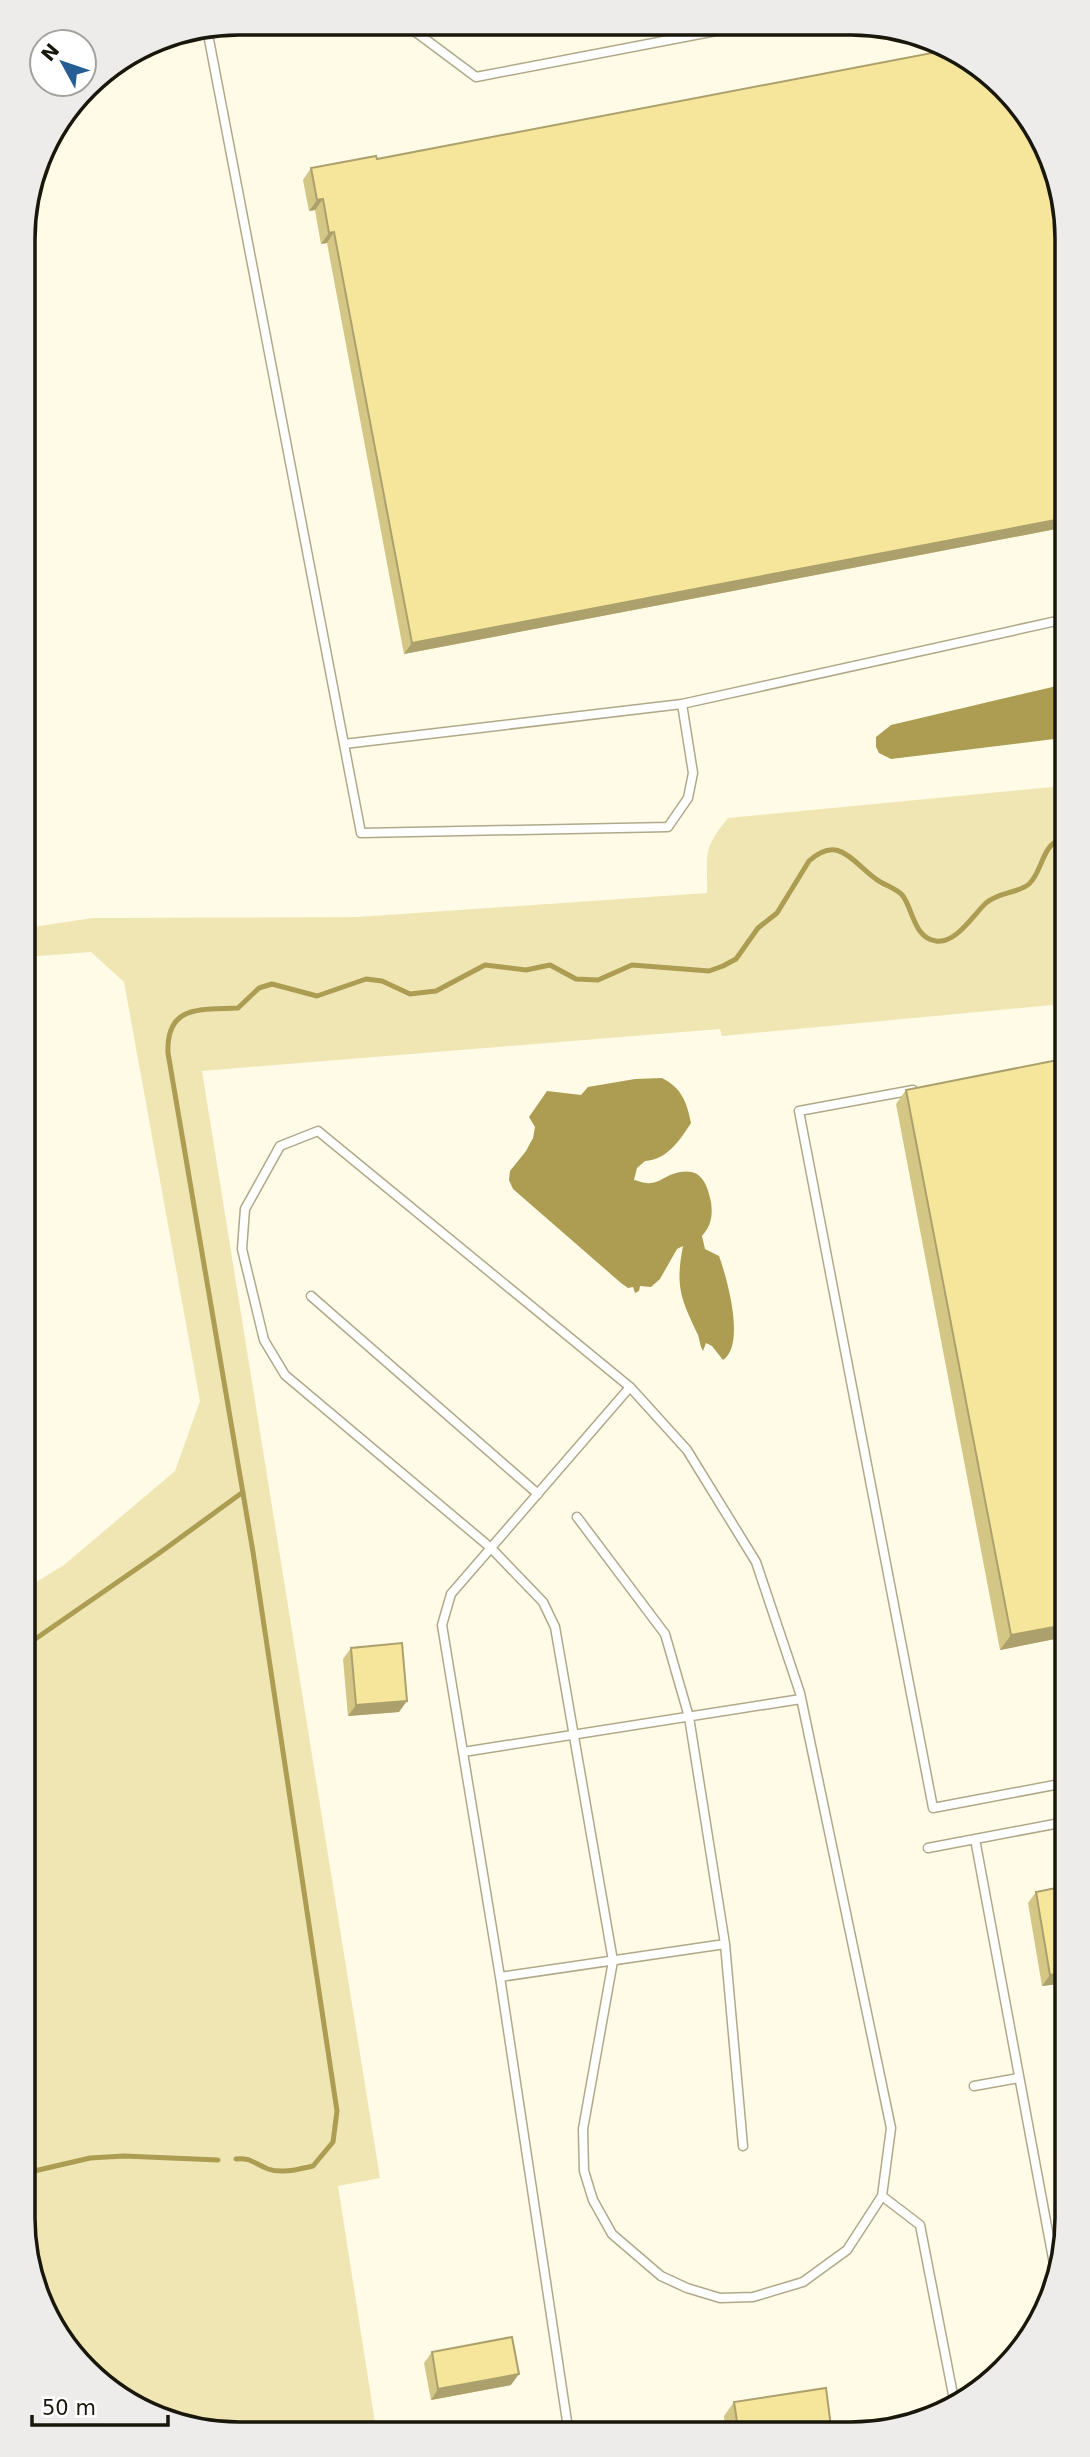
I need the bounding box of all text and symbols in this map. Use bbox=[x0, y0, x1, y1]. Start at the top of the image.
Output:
north arrow bbox=[28, 28, 98, 98]
text: N bbox=[36, 39, 64, 65]
scale bar bbox=[32, 2384, 168, 2428]
text: 50 m bbox=[42, 2396, 96, 2420]

